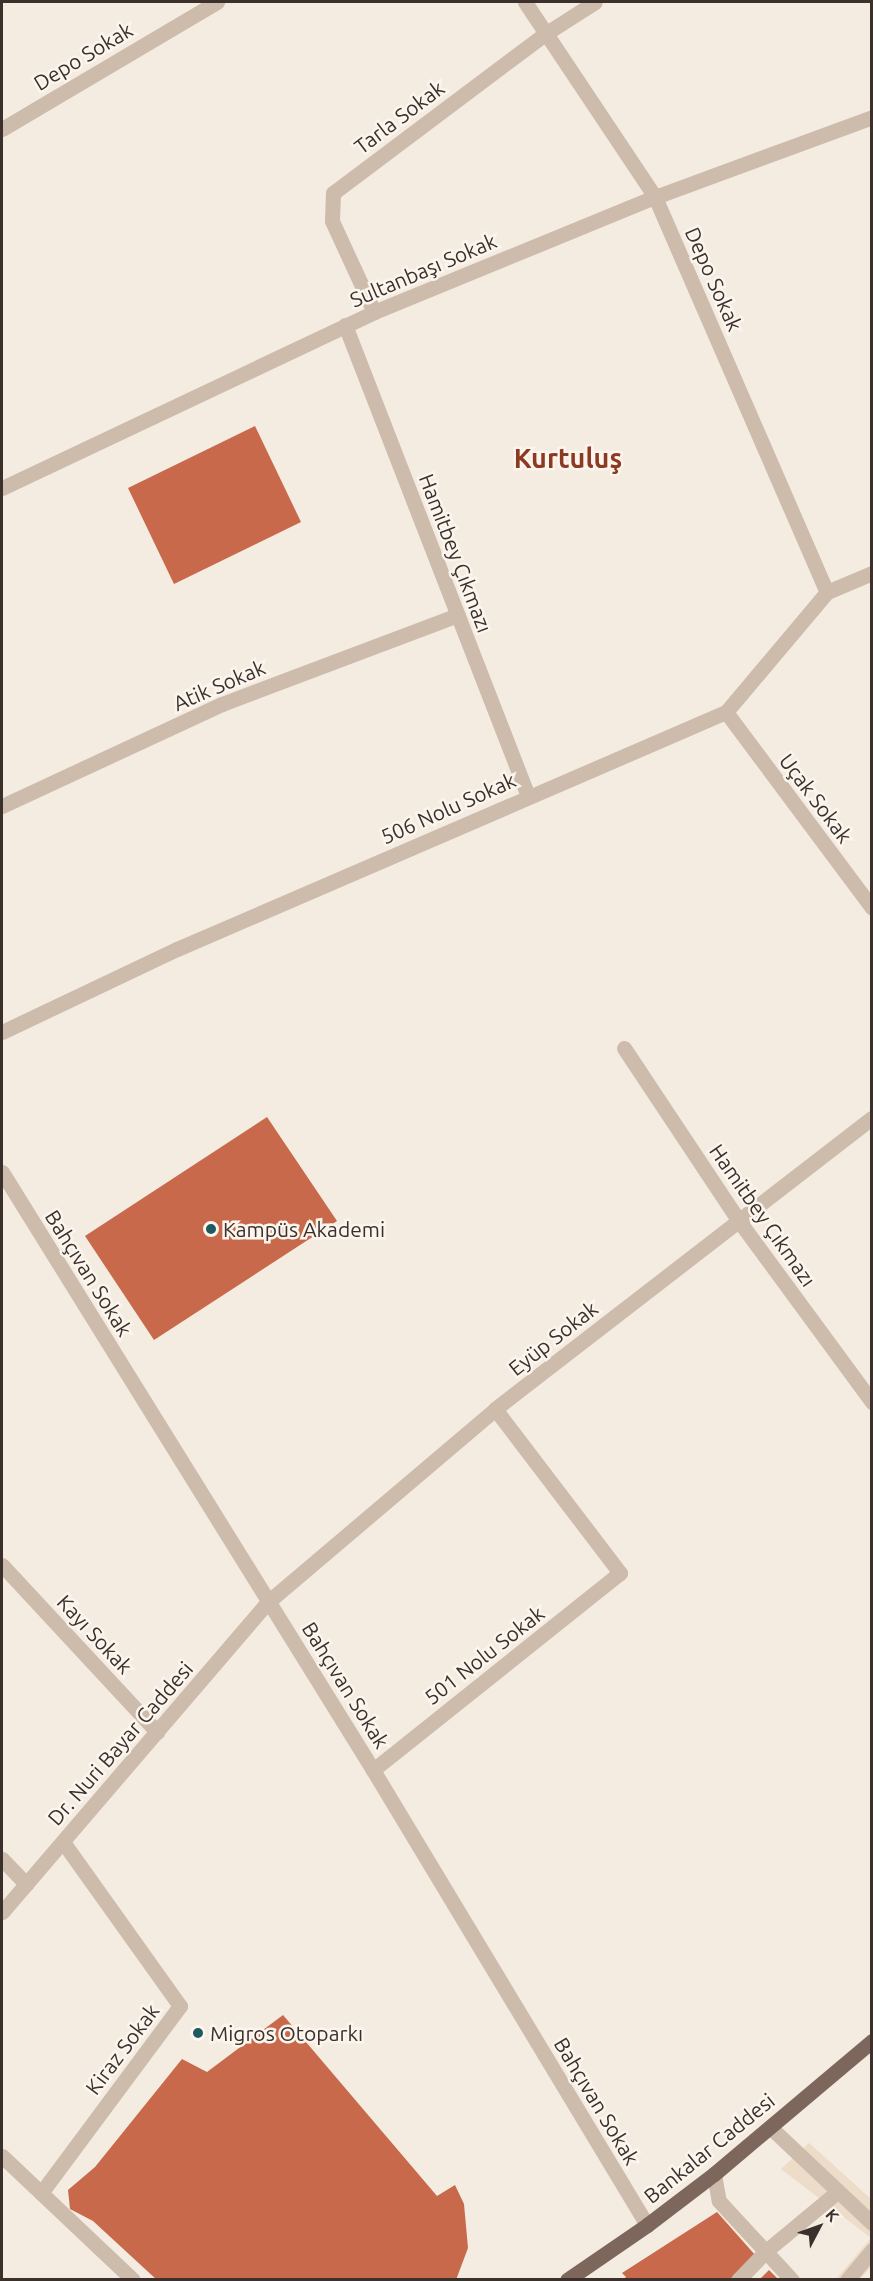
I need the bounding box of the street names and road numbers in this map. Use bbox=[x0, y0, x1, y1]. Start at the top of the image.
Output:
street label: Depo Sokak bbox=[29, 17, 137, 95]
street label: Tarla Sokak bbox=[349, 75, 449, 159]
street label: Depo Sokak bbox=[680, 223, 748, 335]
street label: Sultanbaşı Sokak bbox=[346, 228, 500, 312]
street label: Hamitbey Çıkmazı bbox=[414, 470, 498, 636]
street label: Atik Sokak bbox=[169, 654, 269, 716]
street label: Uçak Sokak bbox=[774, 748, 858, 848]
street label: 506 Nolu Sokak bbox=[377, 767, 519, 849]
street label: Hamitbey Çıkmazı bbox=[705, 1139, 821, 1291]
street label: Bahçıvan Sokak bbox=[40, 1205, 138, 1341]
street label: Eyüp Sokak bbox=[503, 1295, 603, 1381]
street label: Kayı Sokak bbox=[52, 1589, 138, 1679]
street label: 501 Nolu Sokak bbox=[419, 1600, 549, 1710]
street label: Bahçıvan Sokak bbox=[297, 1617, 395, 1753]
street label: Dr. Nuri Bayar Caddesi bbox=[42, 1656, 198, 1830]
street label: Kiraz Sokak bbox=[80, 1999, 164, 2099]
street label: Bahçıvan Sokak bbox=[549, 2033, 645, 2169]
street label: Bankalar Caddesi bbox=[639, 2088, 779, 2208]

